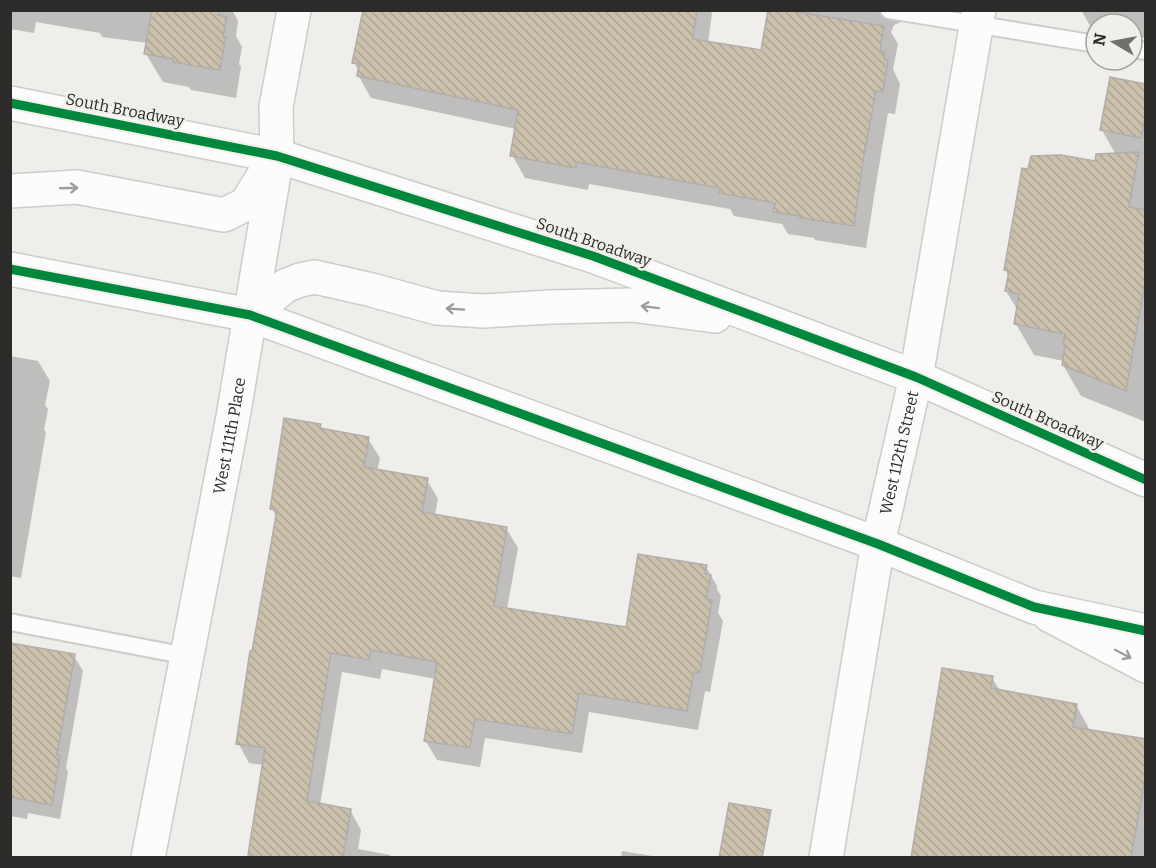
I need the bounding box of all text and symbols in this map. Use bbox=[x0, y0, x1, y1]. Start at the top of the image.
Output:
north arrow bbox=[1084, 12, 1144, 72]
text: N bbox=[1089, 32, 1110, 47]
street label: South Broadway bbox=[64, 89, 186, 131]
one-way arrow bbox=[58, 182, 78, 194]
street label: South Broadway bbox=[534, 213, 654, 271]
one-way arrow bbox=[641, 302, 661, 313]
one-way arrow bbox=[446, 303, 466, 314]
street label: West 111th Place bbox=[209, 376, 249, 496]
street label: South Broadway bbox=[989, 387, 1107, 453]
street label: West 112th Street bbox=[876, 389, 922, 516]
one-way arrow bbox=[1114, 648, 1131, 660]

